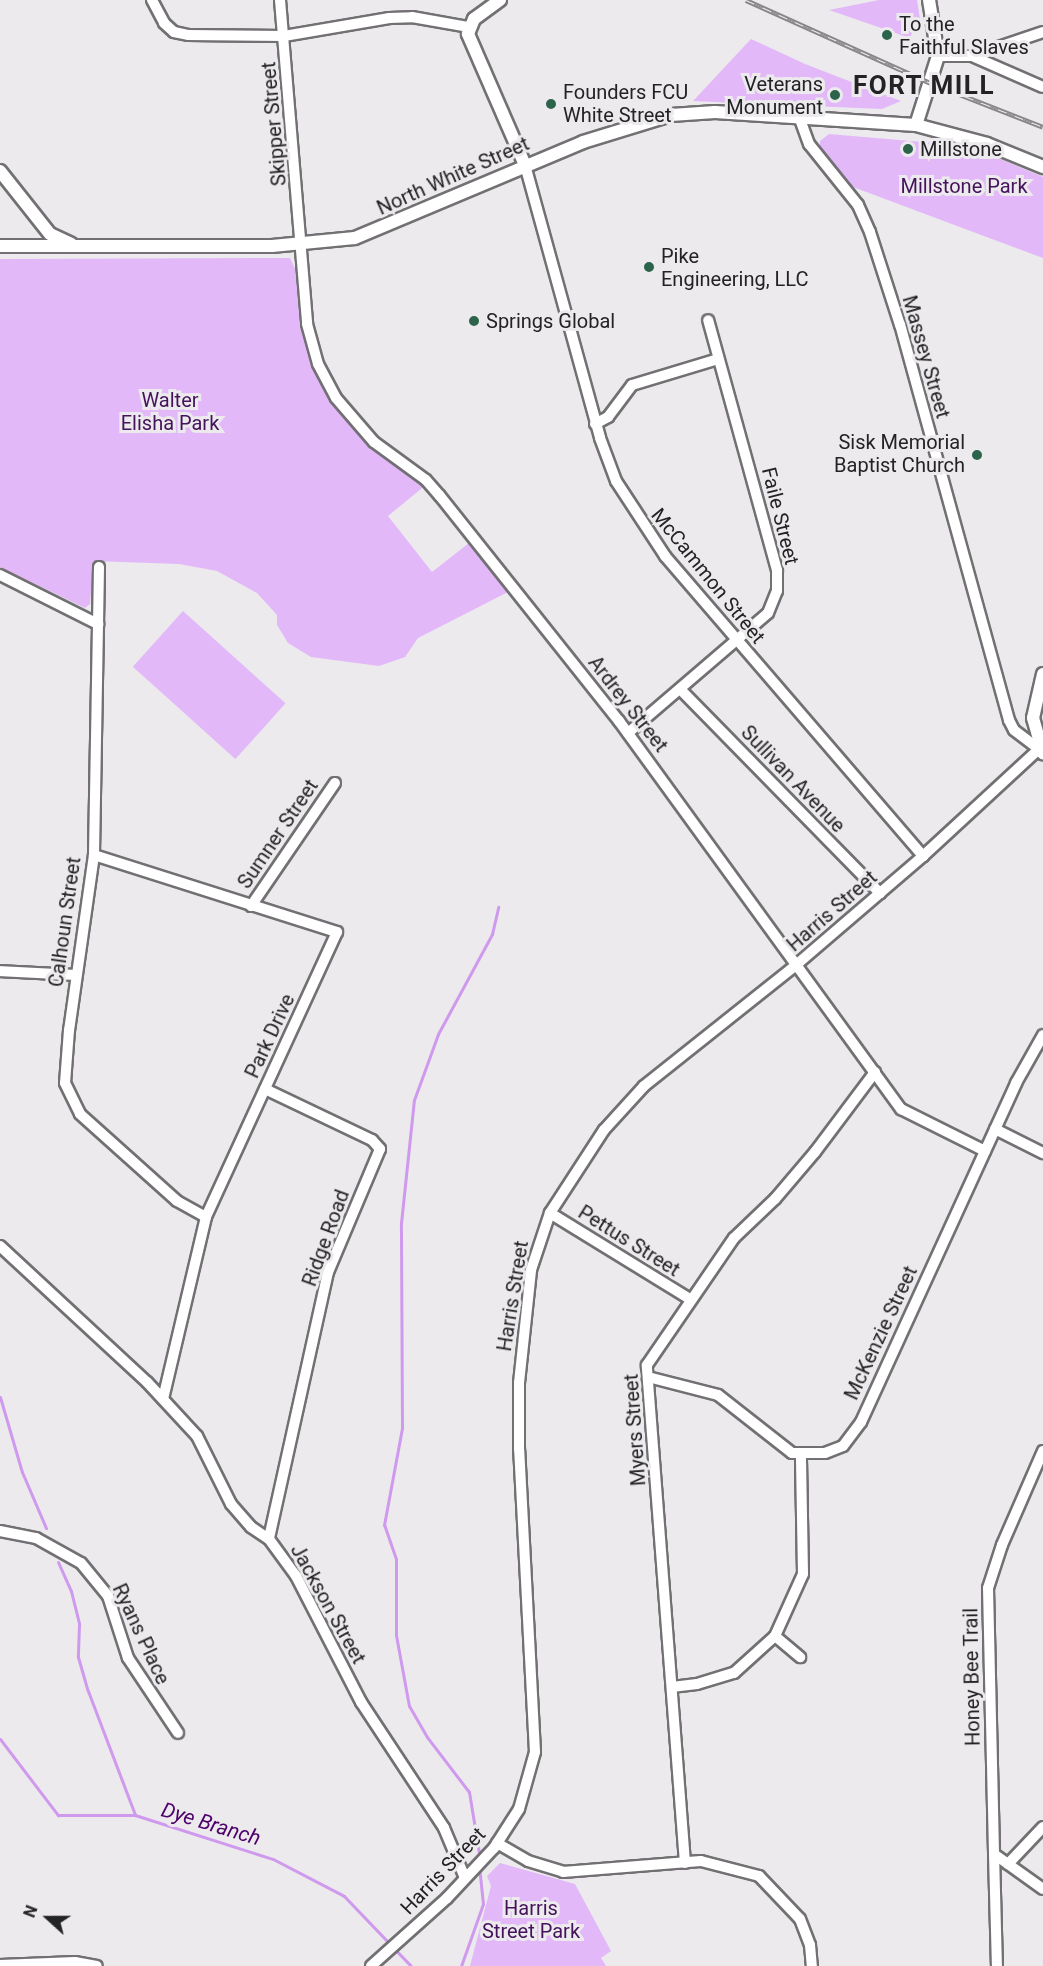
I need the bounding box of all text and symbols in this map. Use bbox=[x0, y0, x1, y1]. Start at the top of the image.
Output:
place label: To the Faithful Slaves bbox=[899, 12, 1029, 59]
marker: To the Faithful Slaves bbox=[880, 28, 894, 42]
street label: Skipper Street bbox=[257, 61, 291, 187]
district label: FORT MILL bbox=[853, 70, 995, 102]
place label: Veterans Monument bbox=[726, 72, 823, 119]
place label: Founders FCU White Street bbox=[563, 80, 688, 127]
marker: Veterans Monument bbox=[828, 88, 842, 102]
marker: Founders FCU White Street bbox=[544, 97, 558, 111]
street label: North White Street bbox=[373, 132, 533, 220]
place label: Millstone bbox=[920, 137, 1002, 161]
marker: Millstone bbox=[901, 142, 915, 156]
park label: Millstone Park bbox=[900, 174, 1028, 198]
place label: Pike Engineering, LLC bbox=[661, 244, 808, 291]
marker: Pike Engineering, LLC bbox=[642, 260, 656, 274]
street label: Massey Street bbox=[897, 293, 955, 421]
place label: Springs Global bbox=[486, 309, 615, 333]
marker: Springs Global bbox=[467, 314, 481, 328]
park label: Walter Elisha Park bbox=[121, 388, 219, 435]
place label: Sisk Memorial Baptist Church bbox=[834, 431, 965, 478]
marker: Sisk Memorial Baptist Church bbox=[970, 448, 984, 462]
street label: Faile Street bbox=[756, 465, 804, 567]
street label: McCammon Street bbox=[646, 504, 770, 648]
street label: Ardrey Street bbox=[583, 651, 673, 757]
street label: Sullivan Avenue bbox=[736, 721, 850, 837]
street label: Sumner Street bbox=[233, 775, 323, 893]
street label: Calhoun Street bbox=[44, 855, 86, 989]
street label: Harris Street bbox=[782, 865, 882, 957]
street label: Park Drive bbox=[240, 990, 300, 1082]
street label: Ridge Road bbox=[297, 1186, 355, 1290]
street label: Pettus Street bbox=[574, 1200, 684, 1282]
street label: Harris Street bbox=[492, 1239, 534, 1353]
street label: McKenzie Street bbox=[839, 1262, 923, 1404]
street label: Myers Street bbox=[619, 1373, 651, 1487]
street label: Jackson Street bbox=[285, 1540, 371, 1668]
street label: Ryans Place bbox=[107, 1580, 175, 1688]
street label: Honey Bee Trail bbox=[959, 1608, 985, 1746]
water label: Dye Branch bbox=[158, 1797, 264, 1851]
street label: Harris Street bbox=[396, 1823, 490, 1919]
north arrow bbox=[18, 1888, 78, 1948]
park label: Harris Street Park bbox=[482, 1896, 580, 1943]
text: N bbox=[20, 1903, 42, 1920]

